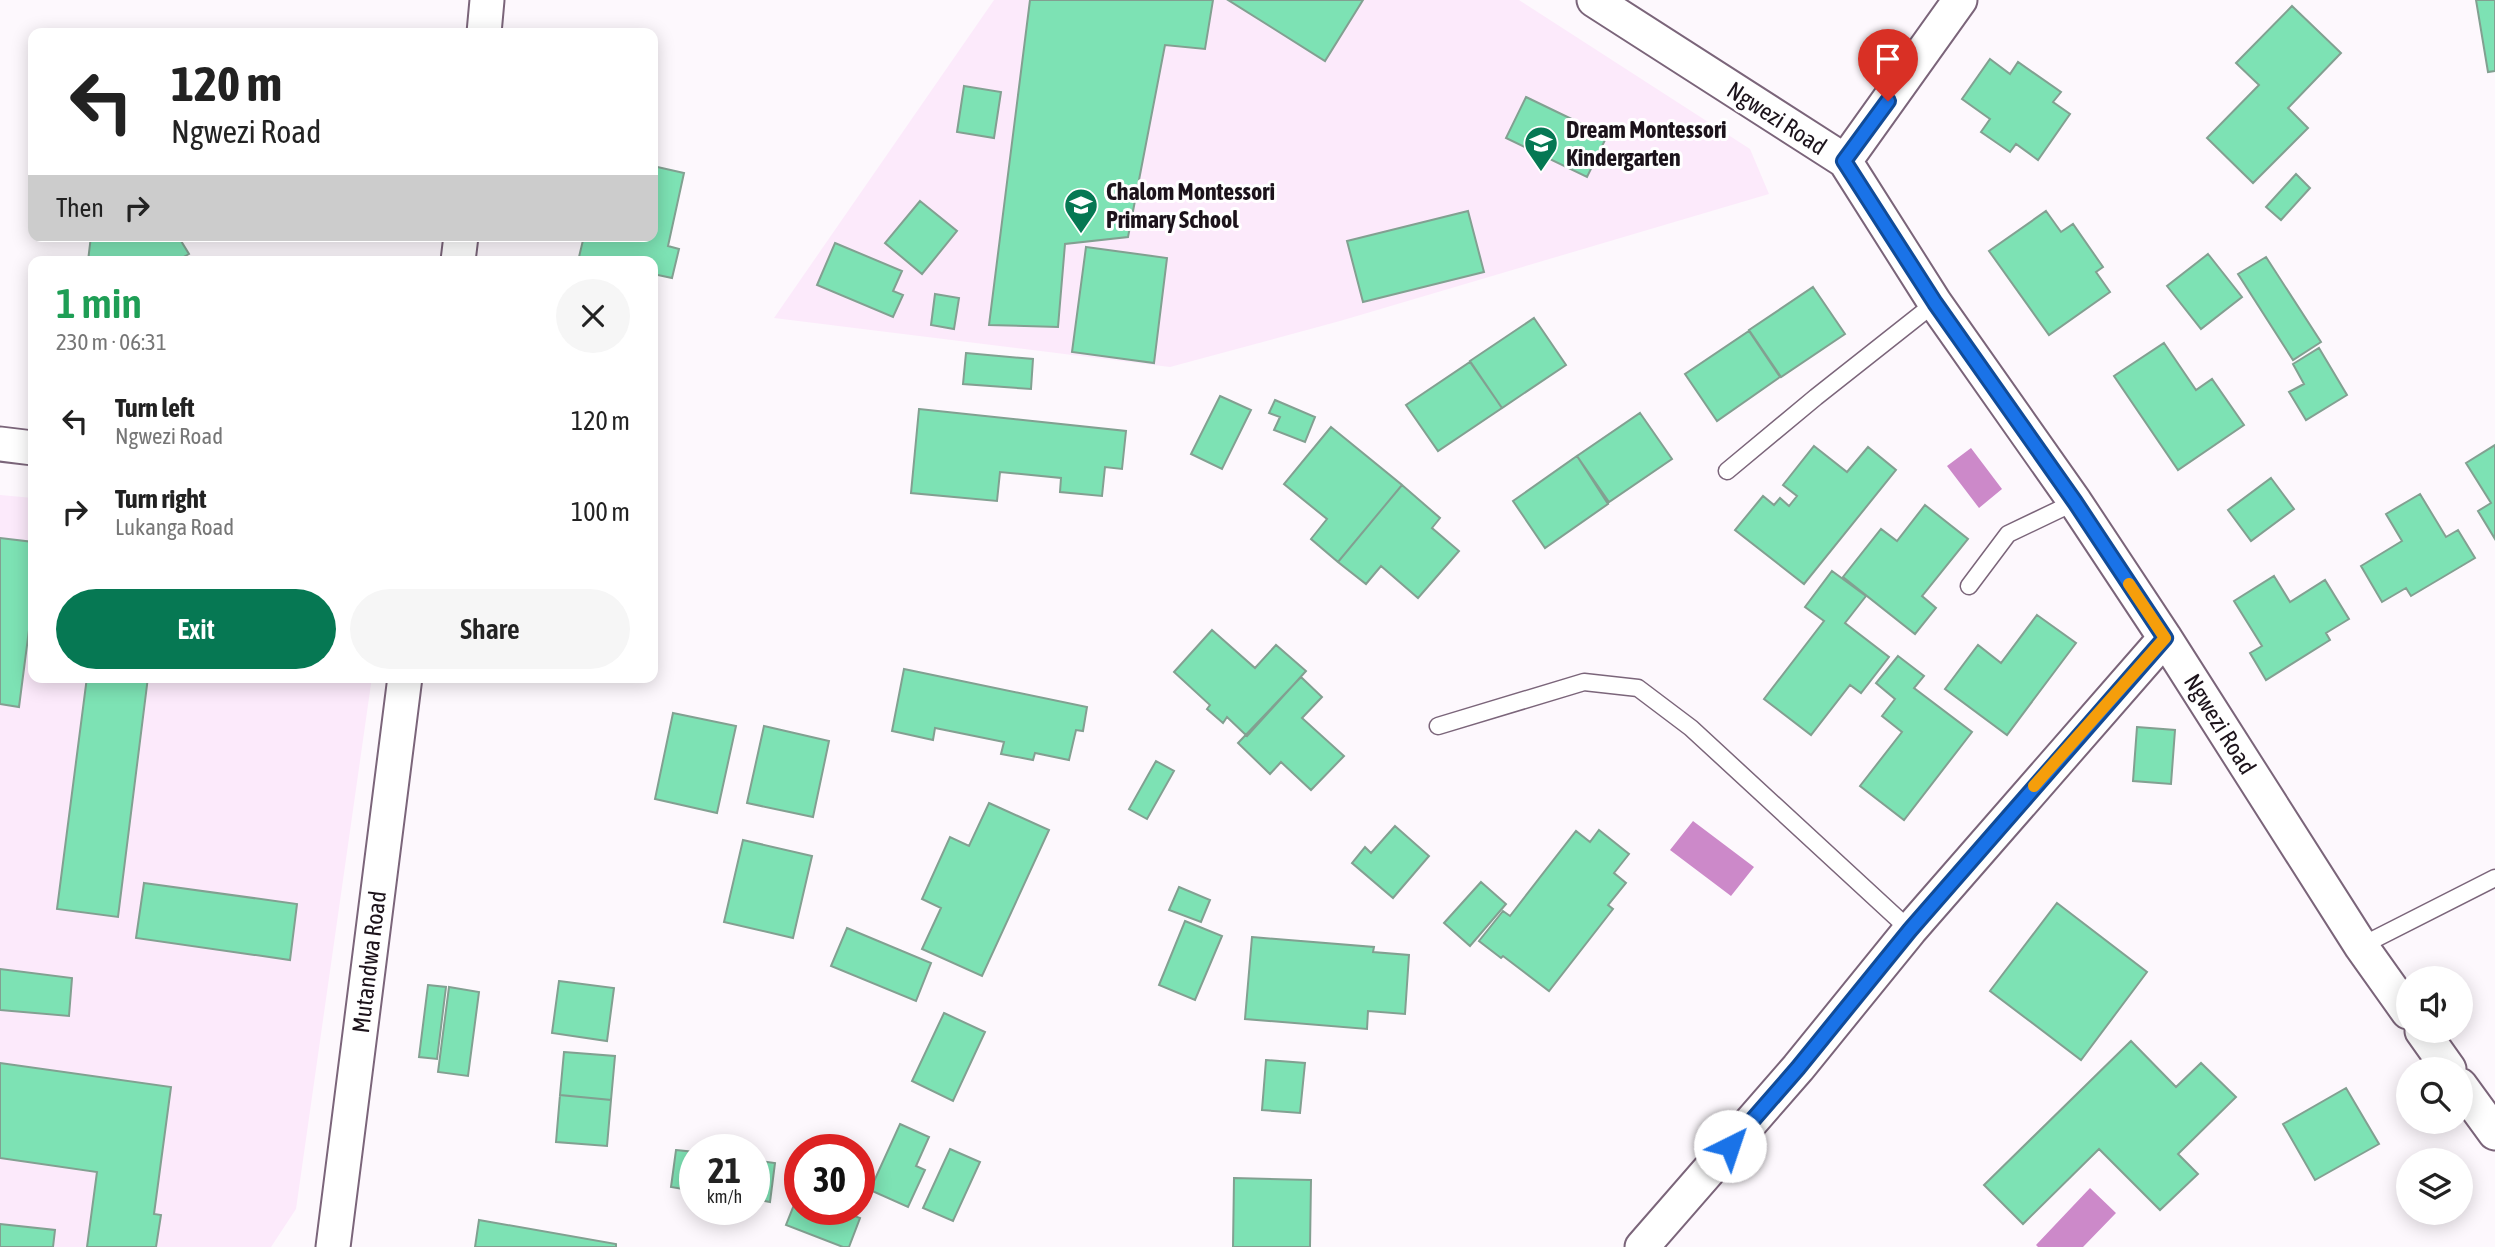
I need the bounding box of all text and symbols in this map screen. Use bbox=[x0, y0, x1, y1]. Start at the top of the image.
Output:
pin bbox=[1858, 29, 1918, 101]
icon: arrive bbox=[1869, 40, 1907, 78]
text: 120 m bbox=[171, 55, 282, 111]
icon: left bbox=[56, 56, 147, 147]
street label: Ngwezi Road bbox=[1722, 76, 1832, 160]
text: Ngwezi Road bbox=[171, 113, 321, 150]
place label: Dream Montessori Kindergarten bbox=[1566, 116, 1727, 171]
school or university icon: Dream Montessori Kindergarten bbox=[1522, 124, 1560, 173]
place label: Chalom Montessori Primary School bbox=[1106, 178, 1275, 233]
school or university icon: Chalom Montessori Primary School bbox=[1062, 186, 1100, 235]
icon: right bbox=[118, 189, 156, 227]
text: Then bbox=[56, 193, 104, 223]
text: 1 min bbox=[56, 279, 142, 327]
button: close bbox=[556, 279, 630, 353]
text: 230 m · 06:31 bbox=[56, 329, 167, 355]
text: Turn left bbox=[115, 393, 195, 423]
icon: left bbox=[56, 402, 94, 440]
text: 120 m bbox=[571, 406, 630, 436]
text: Ngwezi Road bbox=[115, 423, 223, 449]
text: Turn right bbox=[115, 484, 206, 514]
icon: right bbox=[56, 493, 94, 531]
text: 100 m bbox=[571, 497, 630, 527]
text: Lukanga Road bbox=[115, 514, 234, 540]
button: Exit bbox=[56, 589, 336, 669]
button: Share bbox=[350, 589, 630, 669]
street label: Ngwezi Road bbox=[2179, 669, 2261, 779]
street label: Mutandwa Road bbox=[347, 889, 391, 1035]
map controls bbox=[2396, 966, 2473, 1225]
button: sound bbox=[2396, 966, 2473, 1043]
button: search bbox=[2396, 1057, 2473, 1134]
position arrow bbox=[1693, 1109, 1767, 1183]
speed limit sign: 30 bbox=[784, 1134, 875, 1225]
button: layers bbox=[2396, 1148, 2473, 1225]
text: 21 bbox=[708, 1150, 741, 1190]
text: km/h bbox=[707, 1186, 742, 1207]

